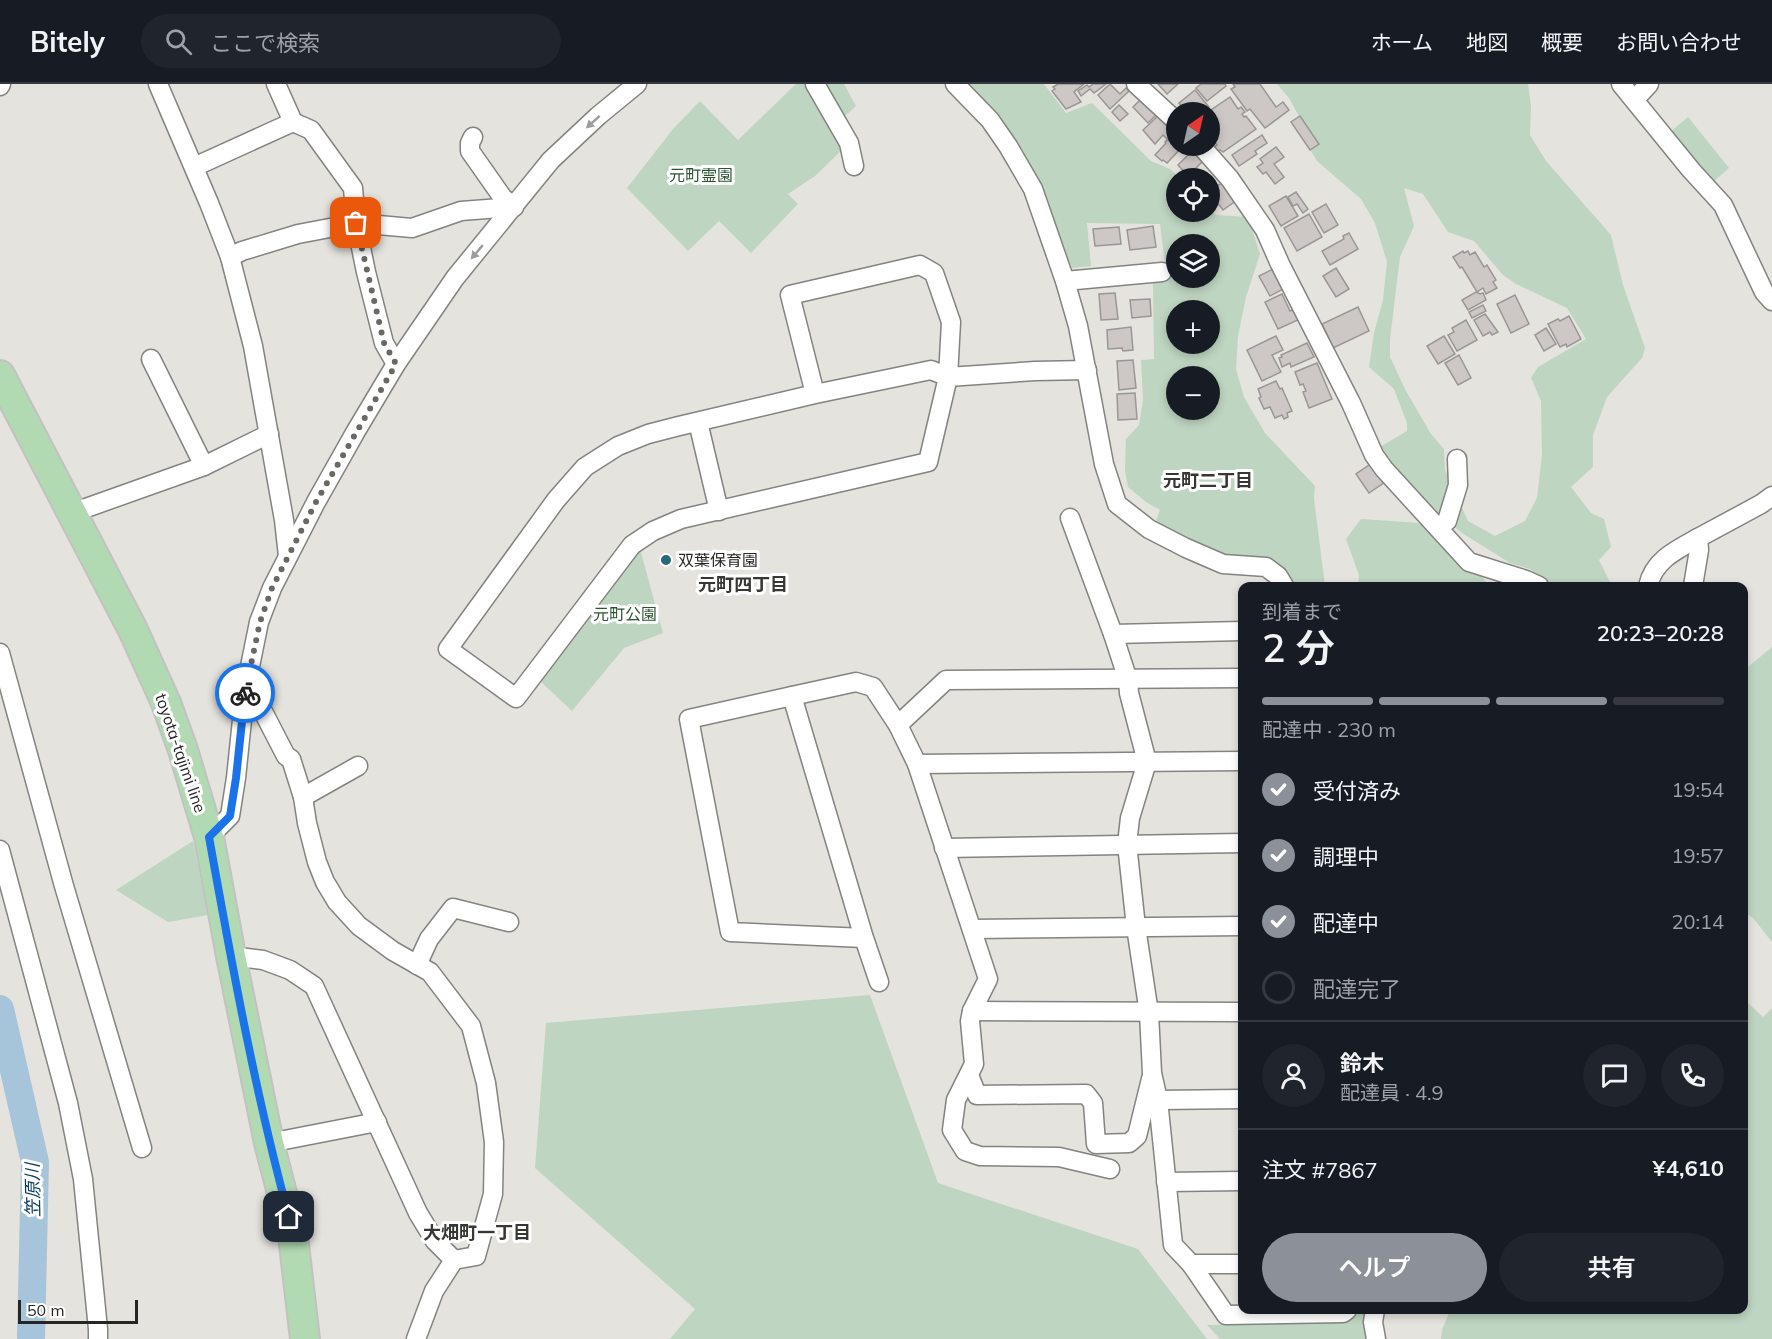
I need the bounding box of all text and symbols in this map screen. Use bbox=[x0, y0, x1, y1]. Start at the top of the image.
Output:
search box bbox=[141, 14, 561, 68]
text: Bitely bbox=[30, 24, 105, 59]
icon: search bbox=[162, 25, 195, 58]
text: ここで検索 bbox=[210, 29, 320, 57]
text: ホーム bbox=[1371, 29, 1433, 55]
text: 地図 bbox=[1466, 29, 1508, 55]
text: 概要 bbox=[1541, 29, 1583, 55]
text: お問い合わせ bbox=[1616, 29, 1742, 55]
north arrow bbox=[1166, 102, 1220, 156]
map controls bbox=[1166, 102, 1220, 420]
one-way arrow bbox=[585, 115, 600, 129]
park label: 元町霊園 bbox=[669, 165, 733, 185]
button: locate bbox=[1166, 168, 1220, 222]
pin bbox=[330, 197, 381, 248]
icon: bag bbox=[339, 206, 372, 239]
button: layers bbox=[1166, 234, 1220, 288]
one-way arrow bbox=[470, 244, 483, 260]
button: + bbox=[1166, 300, 1220, 354]
button: − bbox=[1166, 366, 1220, 420]
district label: 元町二丁目 bbox=[1163, 469, 1253, 492]
place label: 双葉保育園 bbox=[678, 550, 758, 570]
marker: 双葉保育園 bbox=[659, 553, 673, 567]
district label: 元町四丁目 bbox=[698, 573, 788, 596]
text: 到着まで bbox=[1262, 599, 1342, 624]
park label: 元町公園 bbox=[593, 604, 657, 624]
text: 20:23–20:28 bbox=[1597, 619, 1724, 647]
text: 2 分 bbox=[1262, 623, 1335, 672]
courier bbox=[215, 663, 275, 723]
icon: bike bbox=[229, 677, 262, 710]
street label: toyota-tajimi line bbox=[151, 691, 211, 815]
text: 配達中 · 230 m bbox=[1262, 717, 1396, 742]
icon: check bbox=[1262, 773, 1295, 806]
text: 受付済み bbox=[1313, 777, 1401, 805]
text: 19:54 bbox=[1671, 777, 1724, 802]
icon: check bbox=[1262, 839, 1295, 872]
text: 調理中 bbox=[1313, 843, 1379, 871]
text: 19:57 bbox=[1671, 843, 1724, 868]
icon: check bbox=[1262, 905, 1295, 938]
text: 配達中 bbox=[1313, 909, 1379, 937]
text: 20:14 bbox=[1671, 909, 1724, 934]
text: 配達完了 bbox=[1313, 975, 1401, 1003]
button: person bbox=[1262, 1044, 1325, 1107]
button: chat bbox=[1583, 1044, 1646, 1107]
button: phone bbox=[1661, 1044, 1724, 1107]
text: 鈴木 bbox=[1340, 1049, 1384, 1077]
text: 配達員 · 4.9 bbox=[1340, 1080, 1444, 1105]
text: ¥4,610 bbox=[1653, 1154, 1724, 1182]
text: 注文 #7867 bbox=[1262, 1156, 1378, 1184]
water label: 笠原川 bbox=[20, 1161, 44, 1217]
pin bbox=[263, 1191, 314, 1242]
icon: home bbox=[272, 1200, 305, 1233]
district label: 大畑町一丁目 bbox=[423, 1221, 531, 1244]
button: ヘルプ bbox=[1262, 1233, 1487, 1302]
button: 共有 bbox=[1499, 1233, 1724, 1302]
scale bar bbox=[18, 1297, 138, 1324]
text: 50 m bbox=[27, 1300, 64, 1320]

